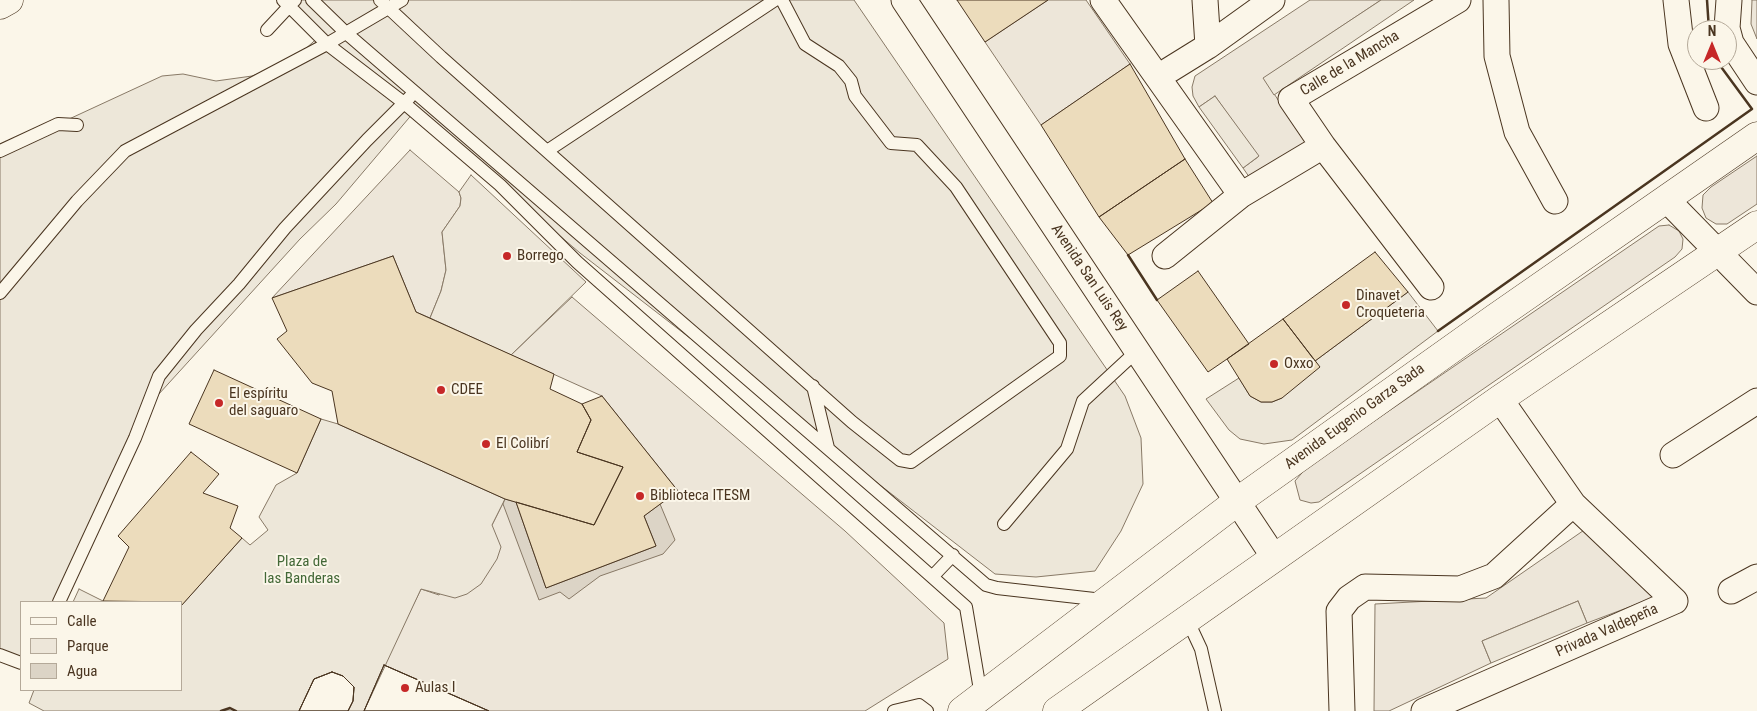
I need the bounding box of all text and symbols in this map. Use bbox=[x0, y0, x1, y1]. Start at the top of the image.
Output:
north arrow bbox=[1687, 20, 1737, 70]
text: N bbox=[1708, 23, 1716, 39]
street label: Calle de la Mancha bbox=[1297, 27, 1403, 101]
street label: Avenida San Luis Rey bbox=[1047, 221, 1131, 335]
place label: Borrego bbox=[517, 247, 564, 265]
marker: Borrego bbox=[501, 250, 513, 262]
place label: Dinavet Croqueteria bbox=[1356, 287, 1425, 322]
marker: Dinavet Croqueteria bbox=[1340, 299, 1352, 311]
place label: Oxxo bbox=[1284, 355, 1314, 373]
marker: Oxxo bbox=[1268, 358, 1280, 370]
street label: Avenida Eugenio Garza Sada bbox=[1282, 360, 1428, 474]
place label: CDEE bbox=[451, 381, 483, 399]
marker: CDEE bbox=[435, 384, 447, 396]
place label: El espíritu del saguaro bbox=[229, 385, 298, 420]
marker: El espíritu del saguaro bbox=[213, 397, 225, 409]
place label: El Colibrí bbox=[496, 435, 549, 453]
marker: El Colibrí bbox=[480, 438, 492, 450]
place label: Biblioteca ITESM bbox=[650, 487, 750, 505]
marker: Biblioteca ITESM bbox=[634, 490, 646, 502]
park label: Plaza de las Banderas bbox=[264, 553, 340, 588]
street label: Privada Valdepeña bbox=[1553, 600, 1661, 662]
legend bbox=[20, 601, 182, 691]
text: Calle bbox=[67, 612, 97, 630]
text: Parque bbox=[67, 637, 109, 655]
text: Agua bbox=[67, 662, 97, 680]
place label: Aulas I bbox=[415, 679, 455, 697]
marker: Aulas I bbox=[399, 682, 411, 694]

